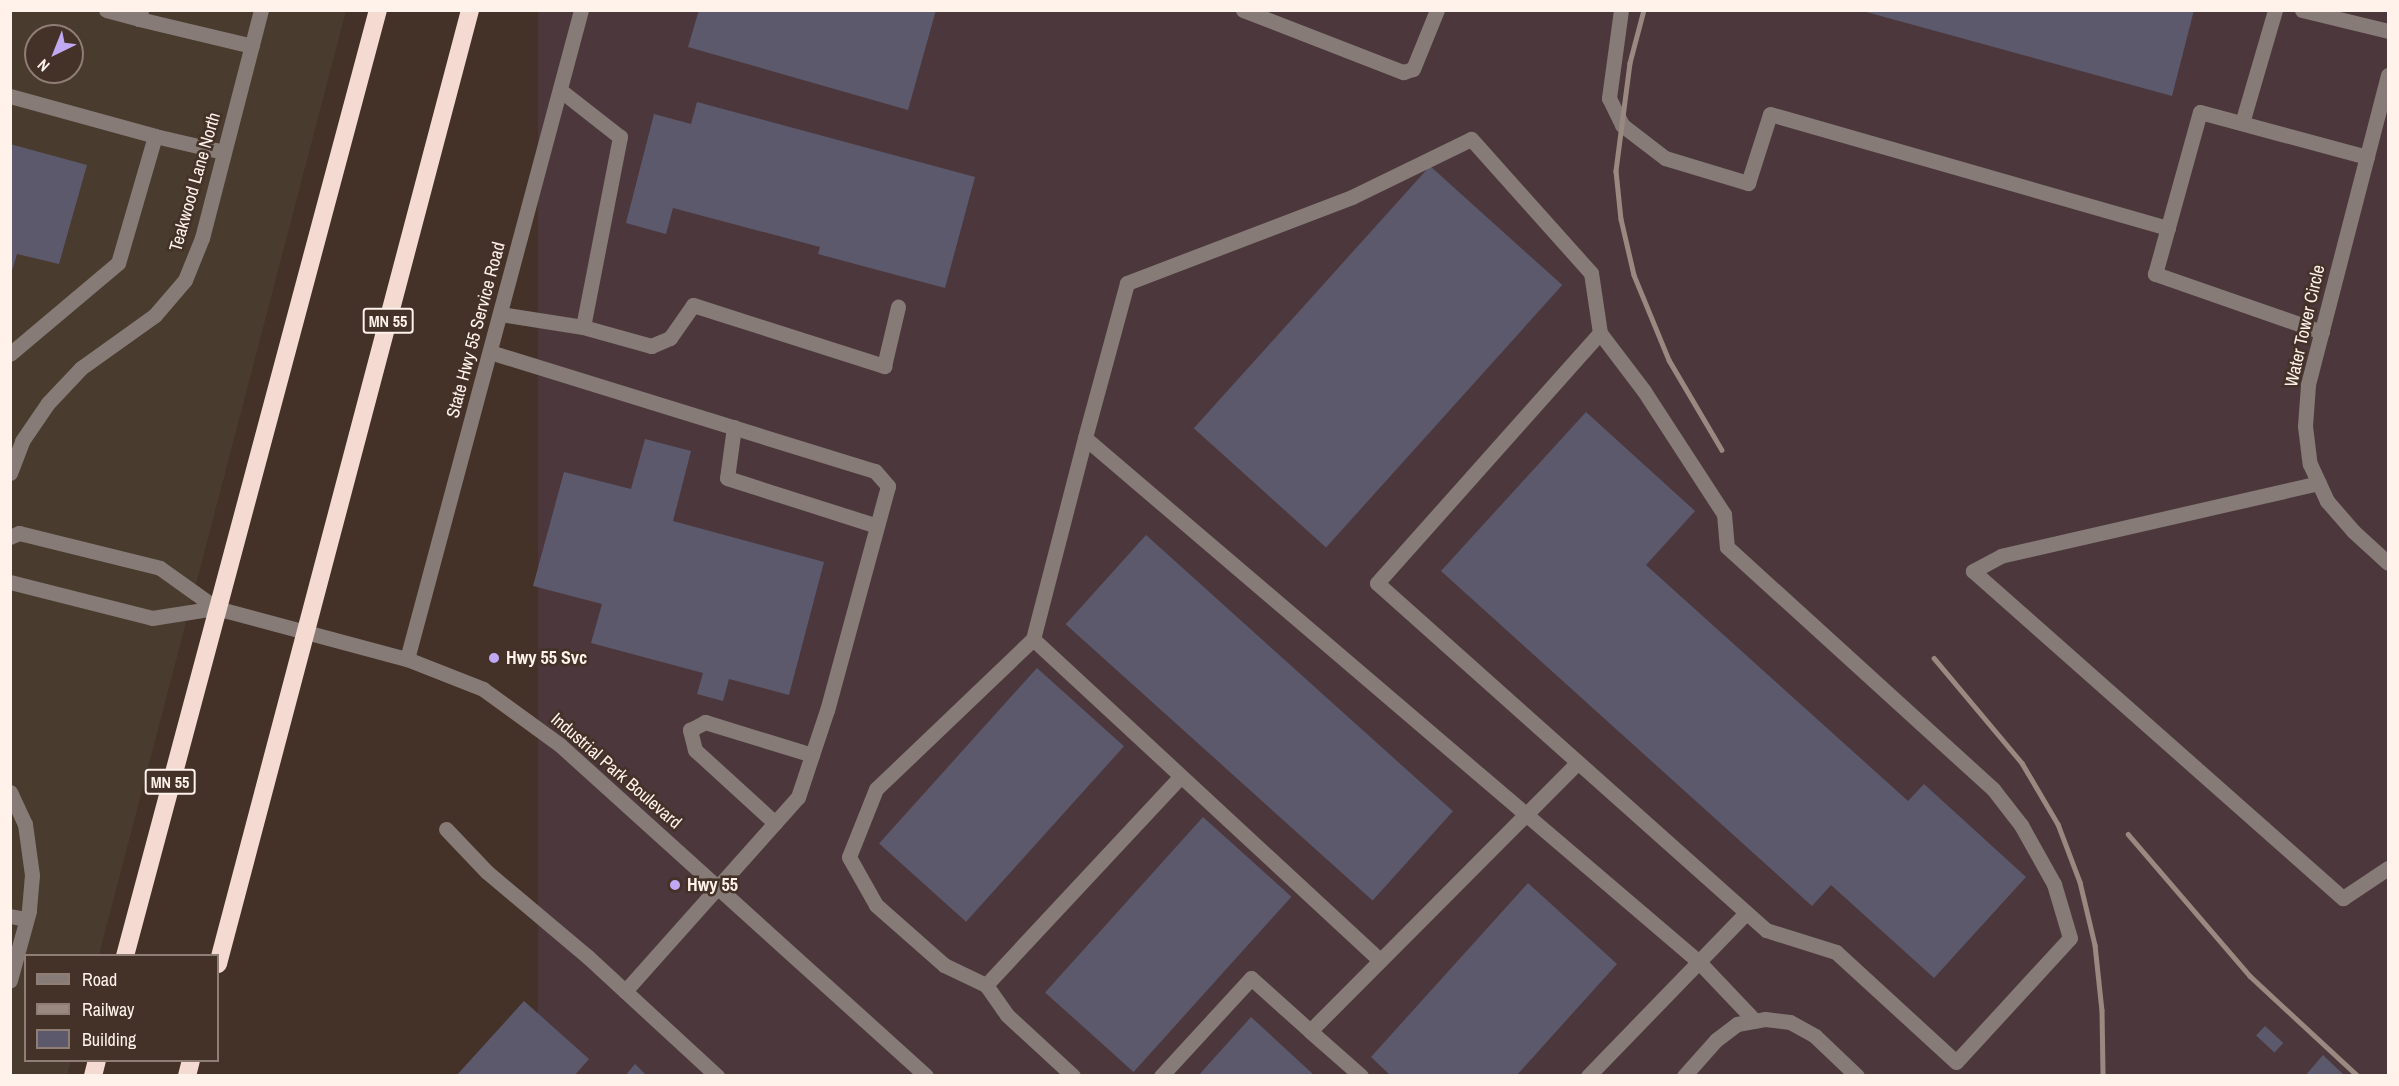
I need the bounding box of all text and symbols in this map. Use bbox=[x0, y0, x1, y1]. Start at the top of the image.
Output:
north arrow bbox=[24, 24, 84, 84]
text: N bbox=[32, 54, 54, 77]
street label: Teakwood Lane North bbox=[165, 110, 225, 254]
street label: State Hwy 55 Service Road bbox=[442, 240, 510, 420]
street label: Water Tower Circle bbox=[2280, 263, 2330, 389]
road number: MN 55 bbox=[362, 308, 414, 334]
place label: Hwy 55 Svc bbox=[506, 647, 587, 669]
marker: Hwy 55 Svc bbox=[487, 651, 501, 665]
street label: Industrial Park Boulevard bbox=[546, 708, 686, 834]
road number: MN 55 bbox=[144, 769, 195, 795]
place label: Hwy 55 bbox=[687, 874, 738, 896]
marker: Hwy 55 bbox=[668, 878, 682, 892]
legend bbox=[24, 954, 219, 1062]
text: Road bbox=[82, 967, 117, 992]
text: Railway bbox=[82, 997, 135, 1022]
text: Building bbox=[82, 1027, 136, 1052]

